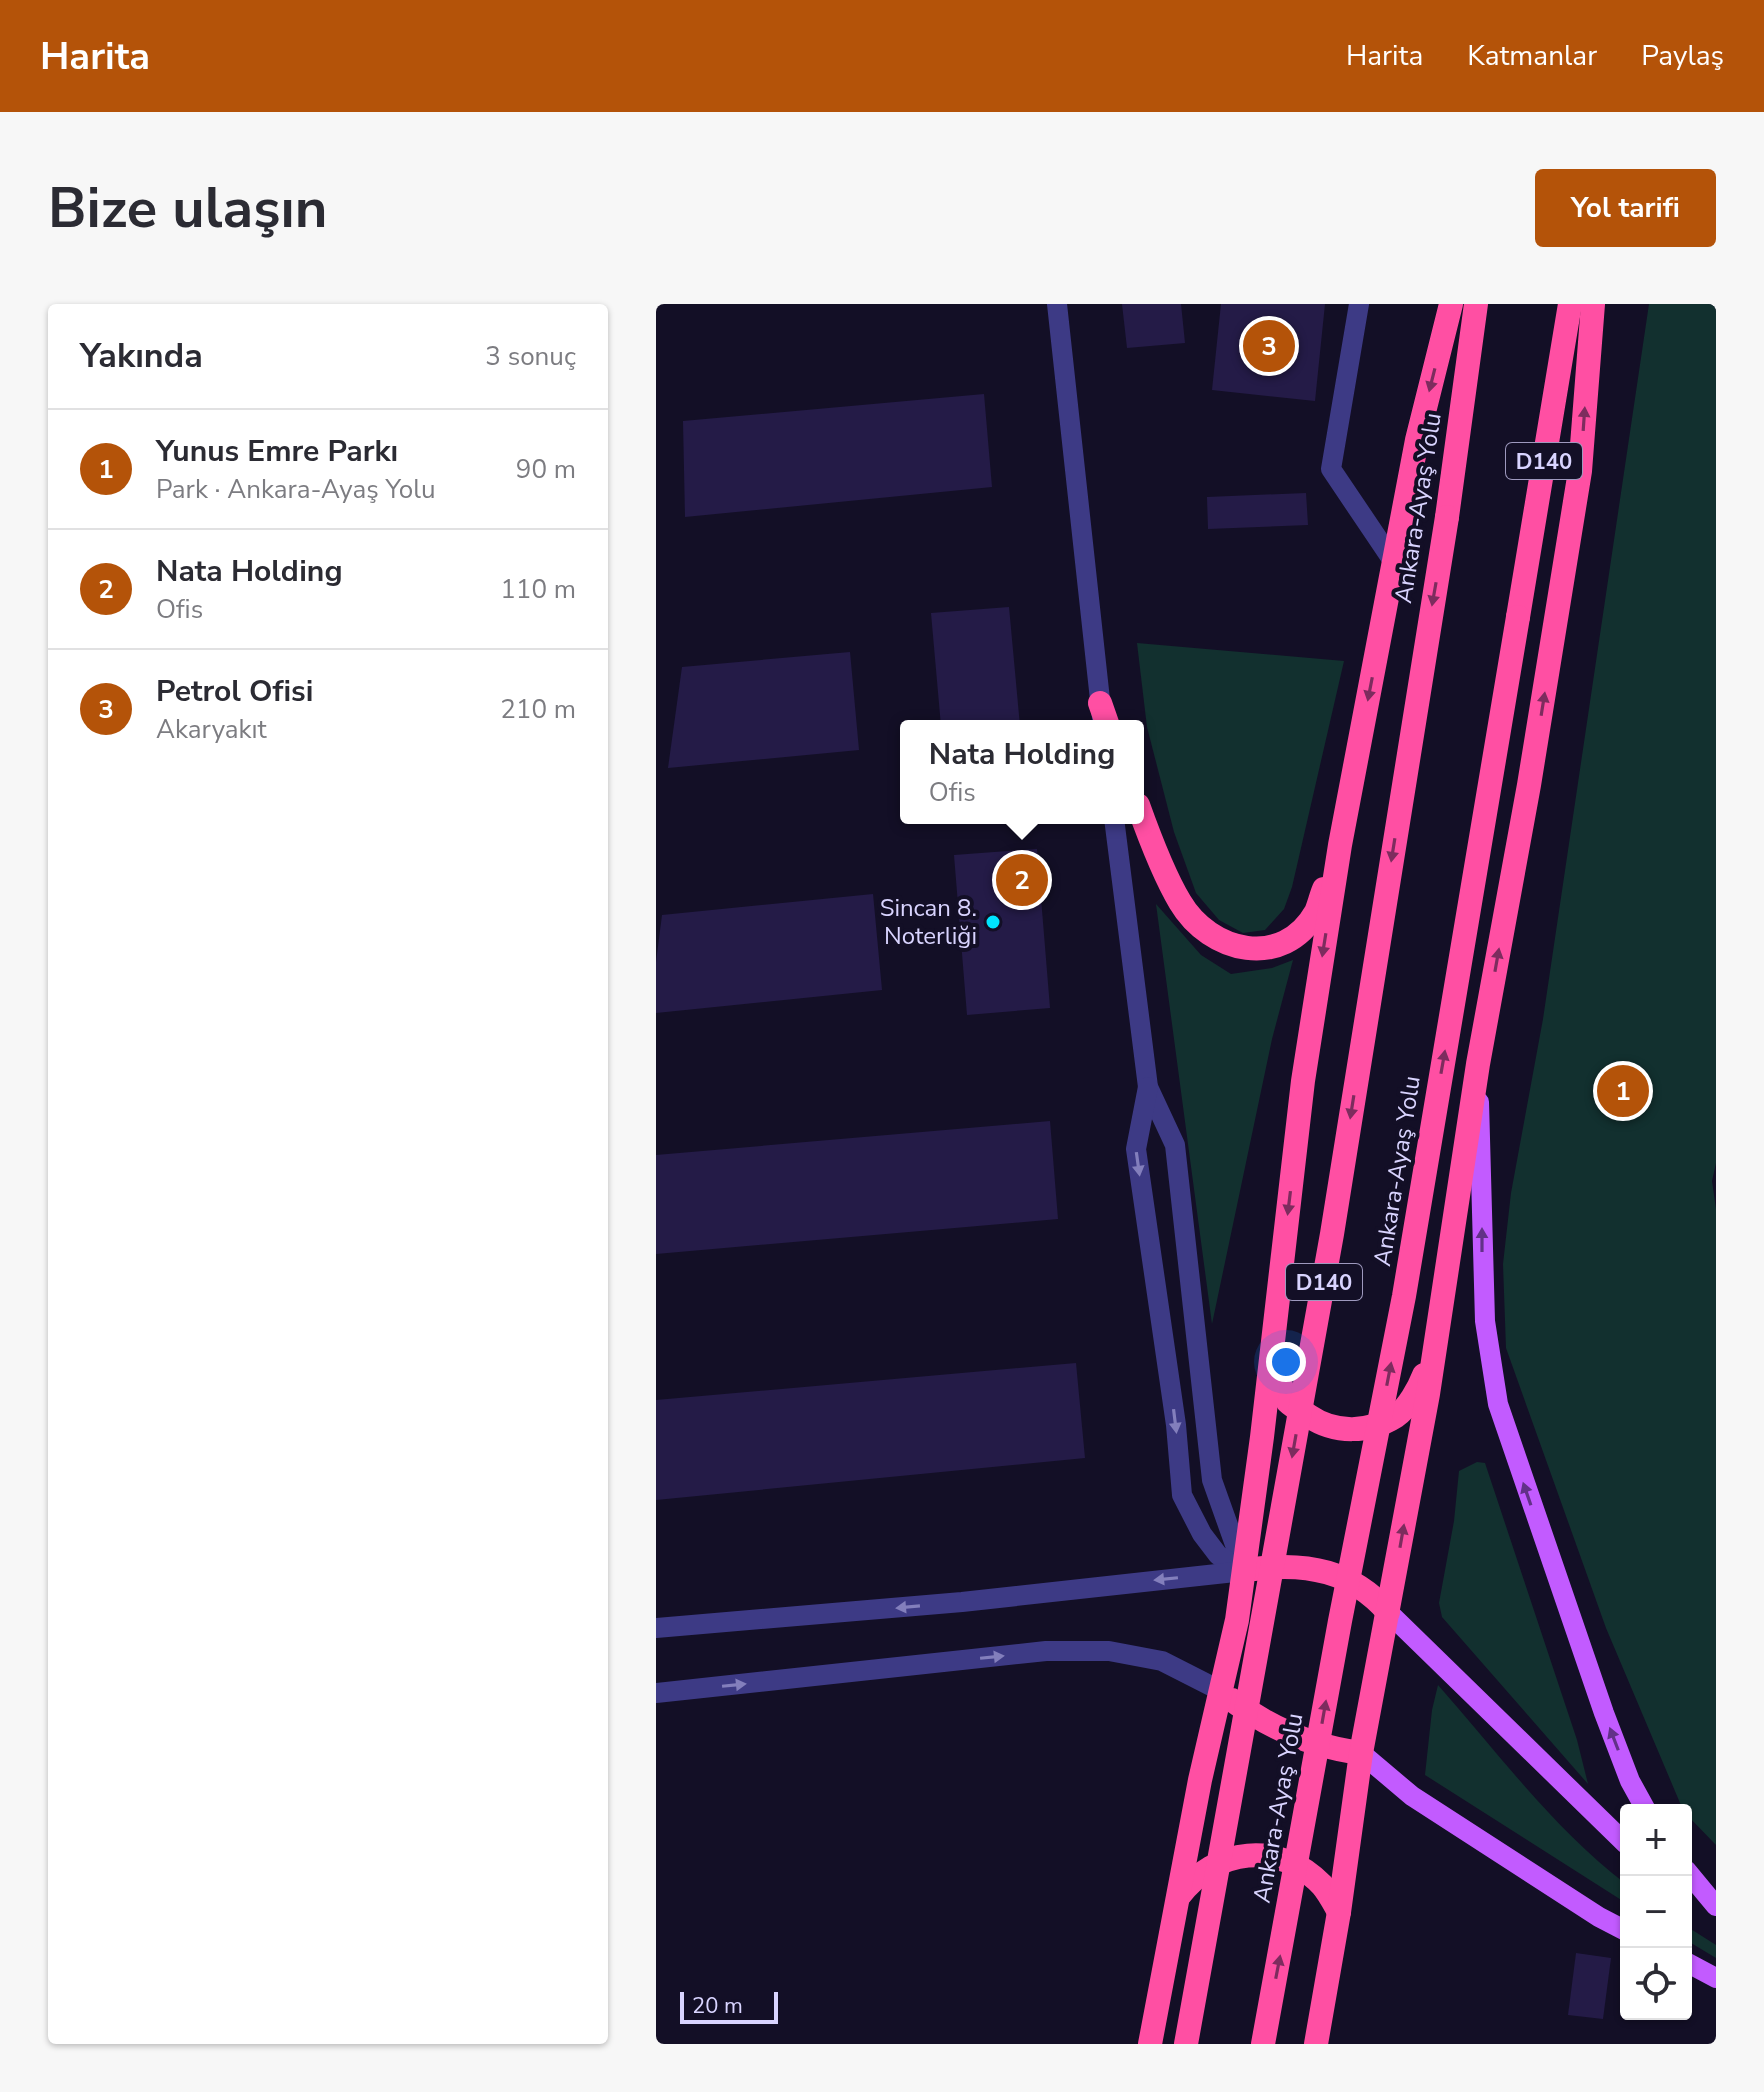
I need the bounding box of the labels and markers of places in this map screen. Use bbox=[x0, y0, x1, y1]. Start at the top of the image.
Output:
pin: 3 bbox=[1243, 316, 1295, 376]
pin: 2 bbox=[996, 850, 1048, 910]
place label: Sincan 8. Noterliği bbox=[880, 892, 977, 952]
marker: Sincan 8. Noterliği bbox=[984, 913, 1002, 931]
pin: 1 bbox=[1597, 1061, 1649, 1121]

